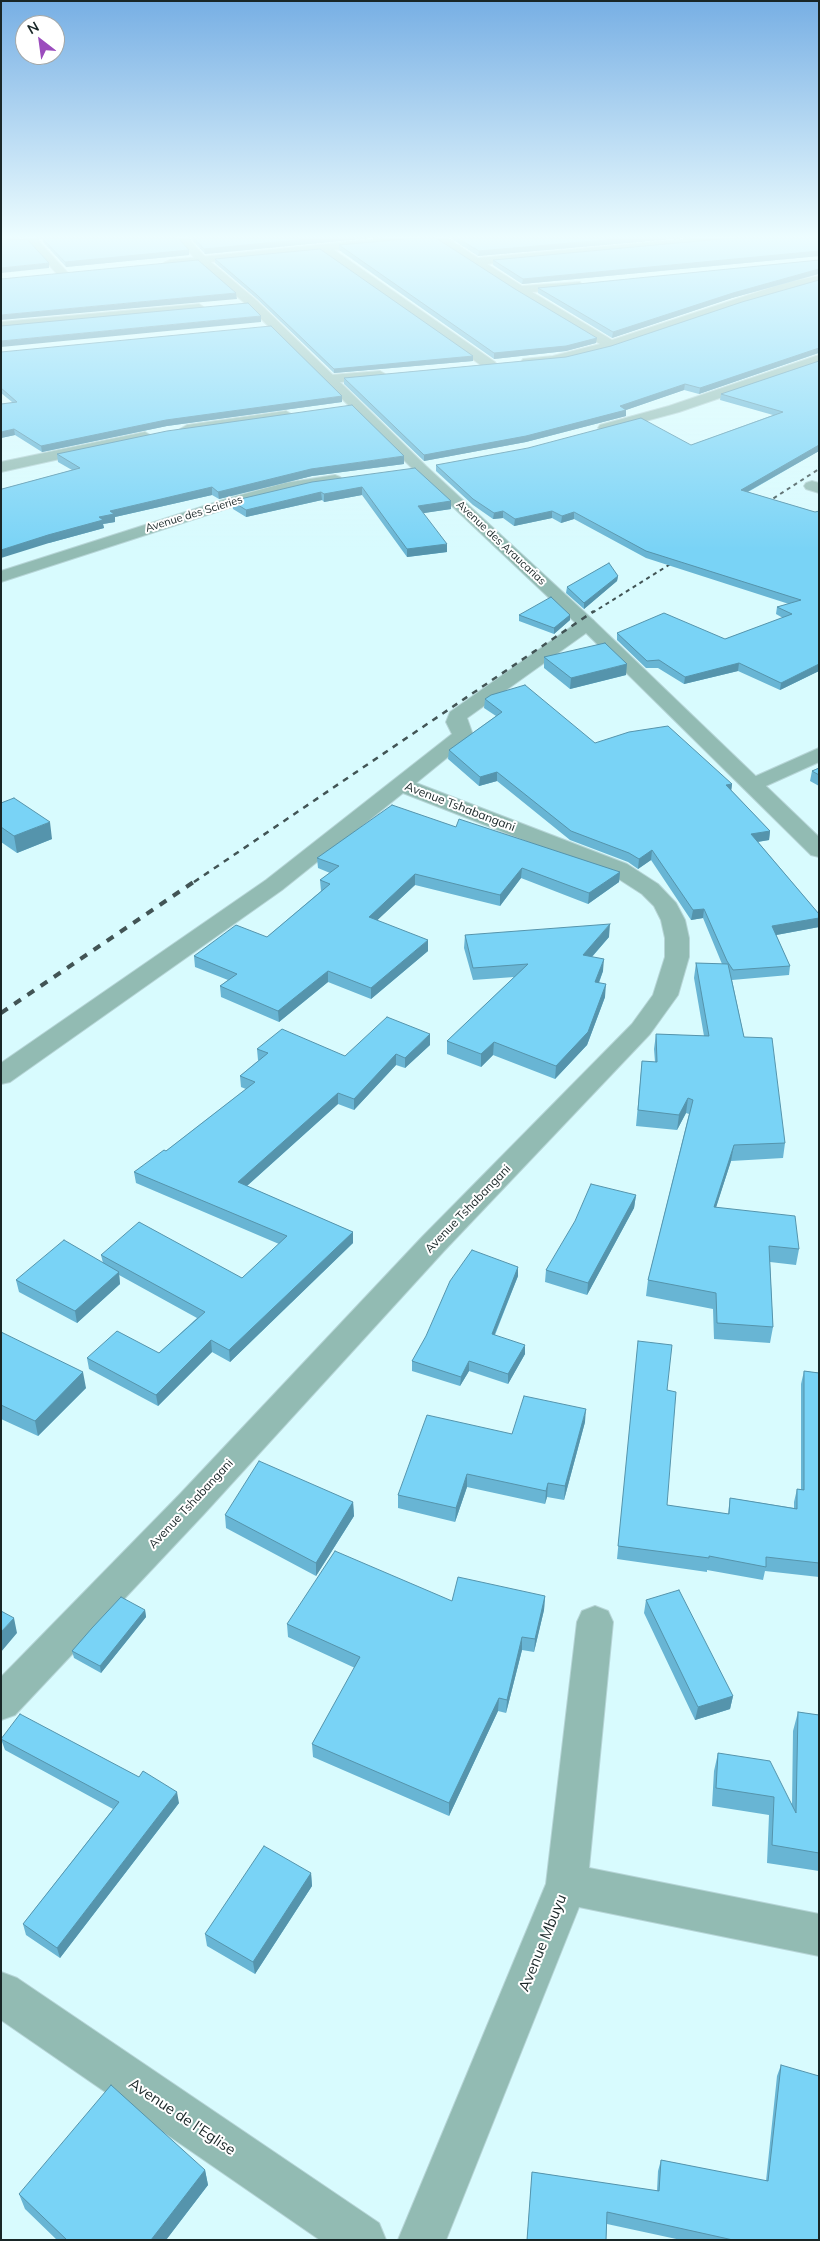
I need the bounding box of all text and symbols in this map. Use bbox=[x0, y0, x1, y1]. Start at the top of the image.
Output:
north arrow bbox=[15, 15, 65, 65]
text: N bbox=[24, 17, 42, 38]
street label: Avenue des Scieries bbox=[144, 493, 244, 535]
street label: Avenue des Araucarias bbox=[453, 498, 549, 588]
street label: Avenue Tshabangani bbox=[403, 779, 517, 835]
street label: Avenue Tshabangani bbox=[422, 1162, 514, 1256]
street label: Avenue Tshabangani bbox=[146, 1456, 236, 1552]
street label: Avenue Mbuyu bbox=[515, 1892, 571, 1994]
street label: Avenue de l'Eglise bbox=[125, 2075, 239, 2159]

